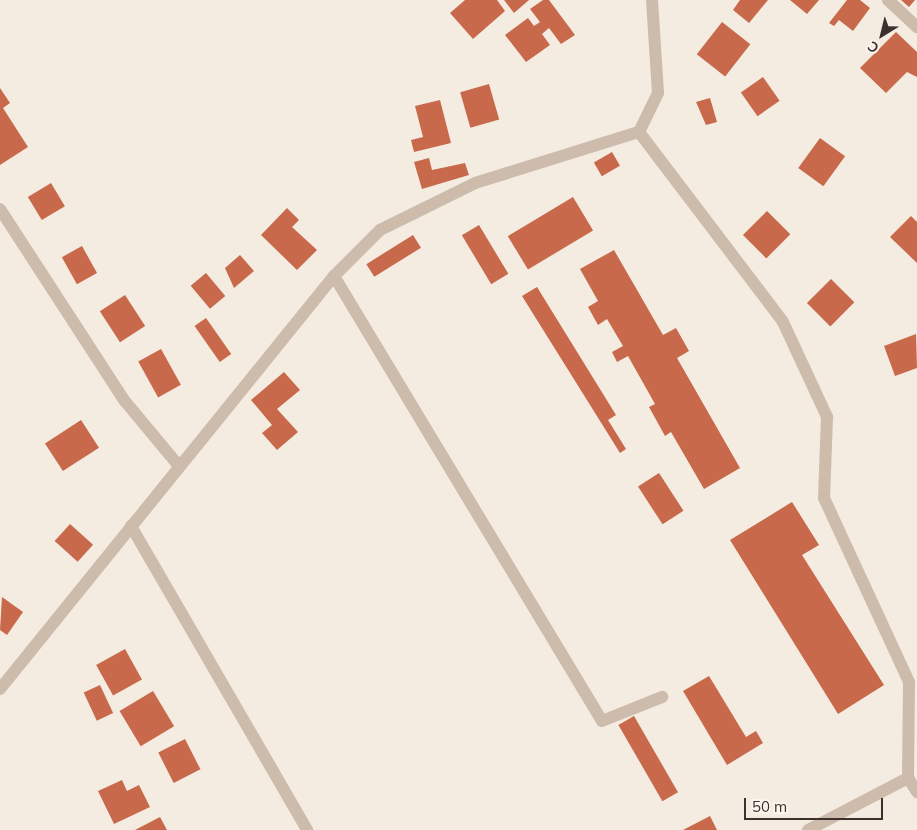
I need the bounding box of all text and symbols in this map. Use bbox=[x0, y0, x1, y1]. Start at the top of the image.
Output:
north arrow bbox=[857, 10, 907, 60]
text: С bbox=[864, 37, 882, 57]
scale bar bbox=[747, 788, 886, 820]
text: 50 m bbox=[752, 797, 787, 816]

